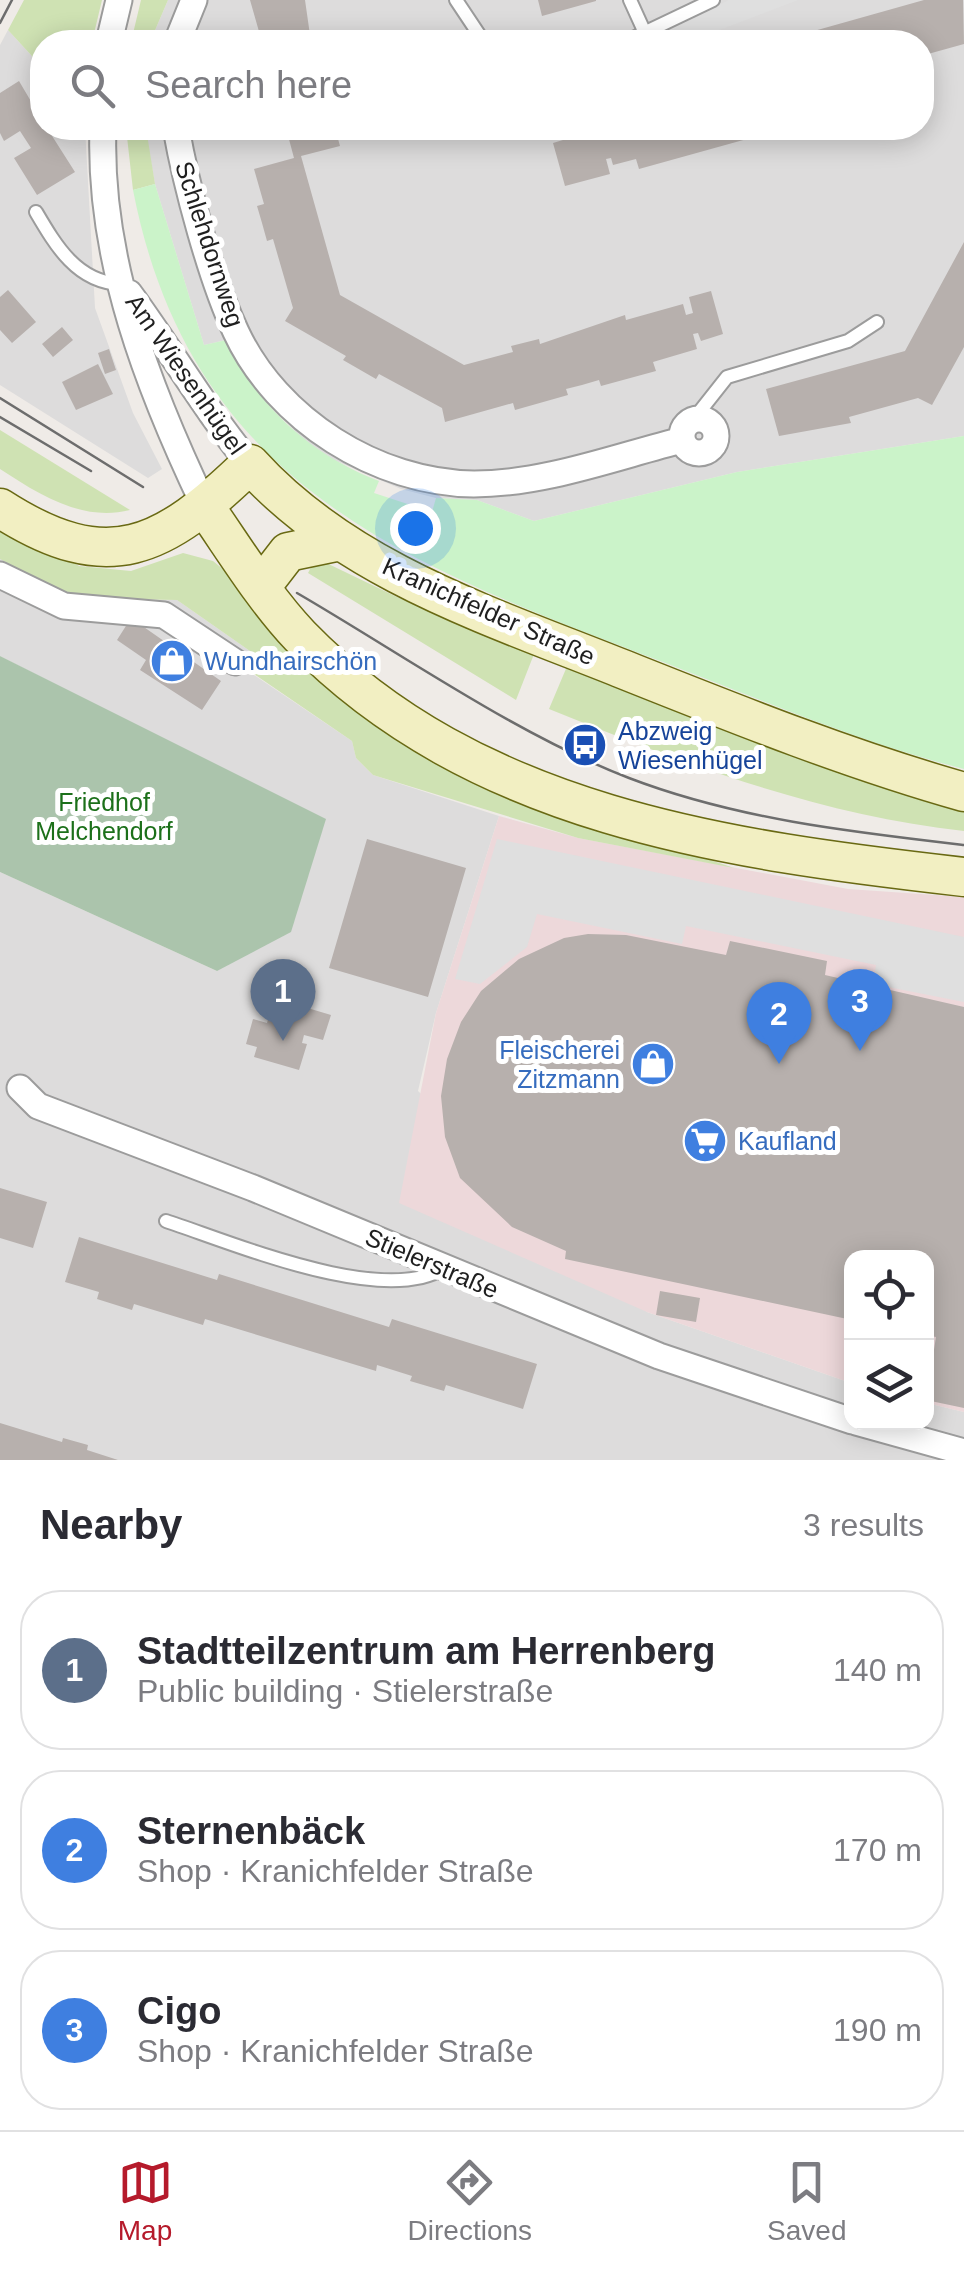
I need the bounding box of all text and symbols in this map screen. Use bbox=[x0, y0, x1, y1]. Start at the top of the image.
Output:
search box bbox=[30, 30, 934, 140]
icon: search bbox=[65, 58, 120, 113]
text: Search here bbox=[145, 64, 352, 106]
street label: Schlehdornweg bbox=[170, 158, 250, 330]
street label: Am Wiesenhügel bbox=[120, 289, 252, 459]
your location bbox=[390, 503, 441, 554]
street label: Kranichfelder Straße bbox=[379, 552, 599, 670]
shop icon: Wundhairschön bbox=[149, 638, 195, 684]
place label: Wundhairschön bbox=[204, 647, 377, 675]
place label: Abzweig Wiesenhügel bbox=[618, 717, 763, 774]
bus stop icon: Abzweig Wiesenhügel bbox=[562, 722, 608, 768]
park label: Friedhof Melchendorf bbox=[35, 788, 173, 845]
pin: 1 bbox=[250, 958, 316, 1041]
pin: 3 bbox=[828, 968, 892, 1051]
pin: 2 bbox=[746, 982, 812, 1064]
place label: Fleischerei Zitzmann bbox=[499, 1036, 620, 1093]
shop icon: Fleischerei Zitzmann bbox=[630, 1041, 676, 1087]
supermarket icon: Kaufland bbox=[682, 1118, 728, 1164]
place label: Kaufland bbox=[738, 1127, 837, 1155]
street label: Stielerstraße bbox=[361, 1222, 503, 1304]
map controls bbox=[844, 1250, 934, 1430]
button: locate bbox=[844, 1250, 934, 1340]
button: layers bbox=[844, 1340, 934, 1430]
text: Nearby bbox=[40, 1501, 182, 1548]
text: 3 results bbox=[803, 1507, 924, 1543]
text: Stadtteilzentrum am Herrenberg bbox=[137, 1630, 716, 1672]
text: 1 bbox=[66, 1652, 83, 1688]
text: 140 m bbox=[833, 1652, 922, 1688]
text: Public building · Stielerstraße bbox=[137, 1673, 553, 1709]
text: Sternenbäck bbox=[137, 1810, 365, 1852]
text: 2 bbox=[66, 1832, 83, 1868]
text: 170 m bbox=[833, 1832, 922, 1868]
text: Shop · Kranichfelder Straße bbox=[137, 1853, 534, 1889]
text: Cigo bbox=[137, 1990, 221, 2032]
text: 3 bbox=[66, 2012, 83, 2048]
text: 190 m bbox=[833, 2012, 922, 2048]
text: Shop · Kranichfelder Straße bbox=[137, 2033, 534, 2069]
tab: Map bbox=[118, 2155, 173, 2247]
tab: Directions bbox=[408, 2155, 532, 2247]
tab: Saved bbox=[767, 2155, 846, 2247]

